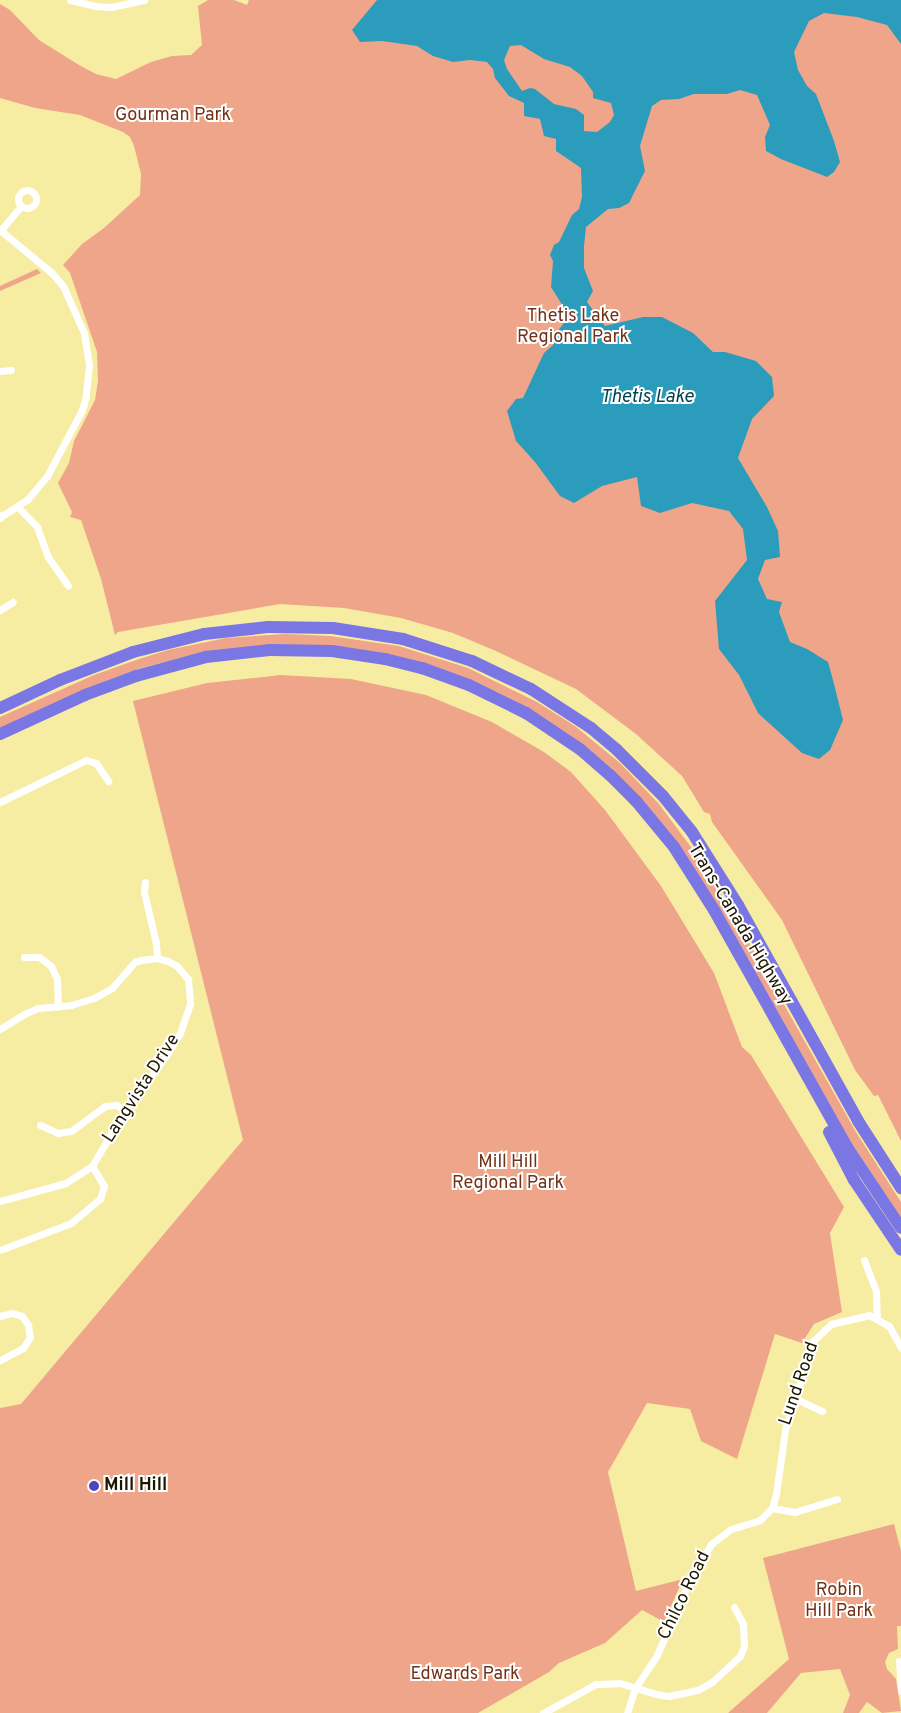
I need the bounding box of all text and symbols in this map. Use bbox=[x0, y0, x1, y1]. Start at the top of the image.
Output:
park label: Gourman Park bbox=[115, 105, 231, 127]
park label: Thetis Lake Regional Park bbox=[517, 307, 629, 350]
water label: Thetis Lake bbox=[600, 387, 694, 409]
street label: Trans-Canada Highway bbox=[682, 840, 796, 1010]
street label: Langvista Drive bbox=[99, 1030, 185, 1148]
park label: Mill Hill Regional Park bbox=[452, 1153, 564, 1196]
street label: Lund Road bbox=[776, 1339, 824, 1429]
place label: Mill Hill bbox=[104, 1475, 167, 1497]
marker: Mill Hill bbox=[88, 1480, 100, 1492]
street label: Chilco Road bbox=[654, 1548, 716, 1644]
park label: Robin Hill Park bbox=[805, 1581, 873, 1624]
park label: Edwards Park bbox=[410, 1664, 520, 1686]

